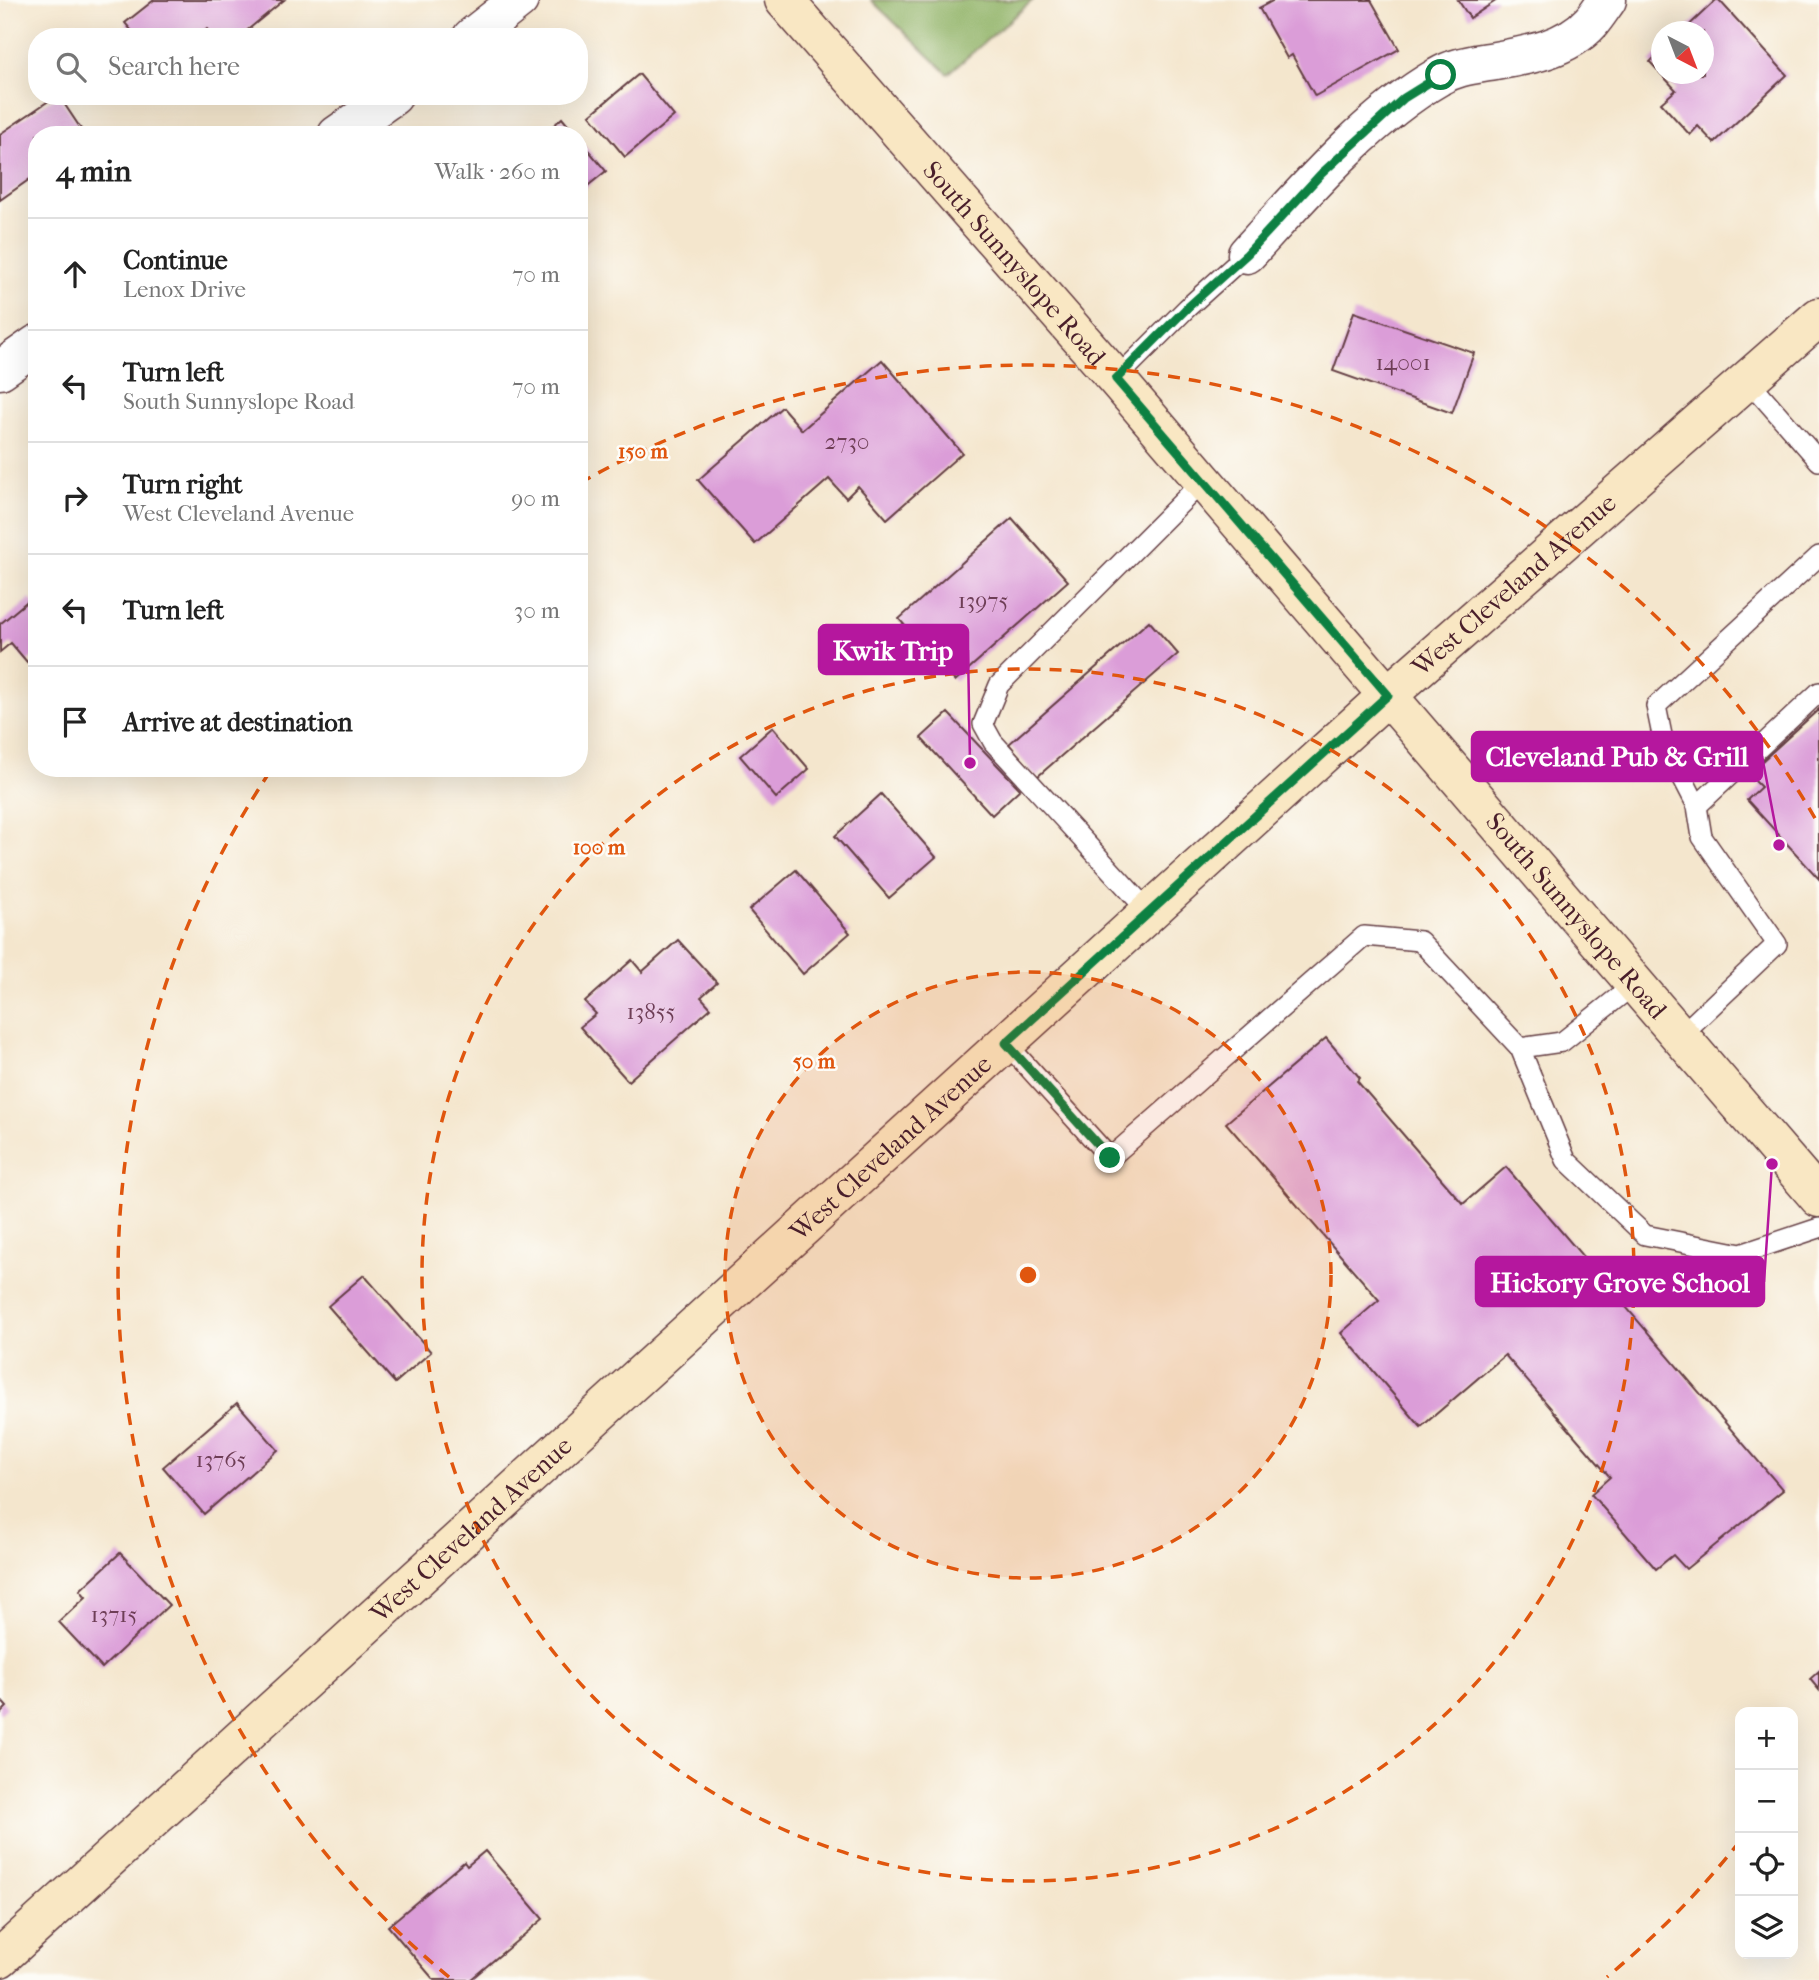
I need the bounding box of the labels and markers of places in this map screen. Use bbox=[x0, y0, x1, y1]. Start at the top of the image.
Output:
callout: Kwik Trip bbox=[819, 625, 968, 674]
callout: Cleveland Pub & Grill bbox=[1472, 732, 1762, 781]
callout: Hickory Grove School bbox=[1476, 1257, 1764, 1306]
centre of rings bbox=[1016, 1263, 1040, 1287]

